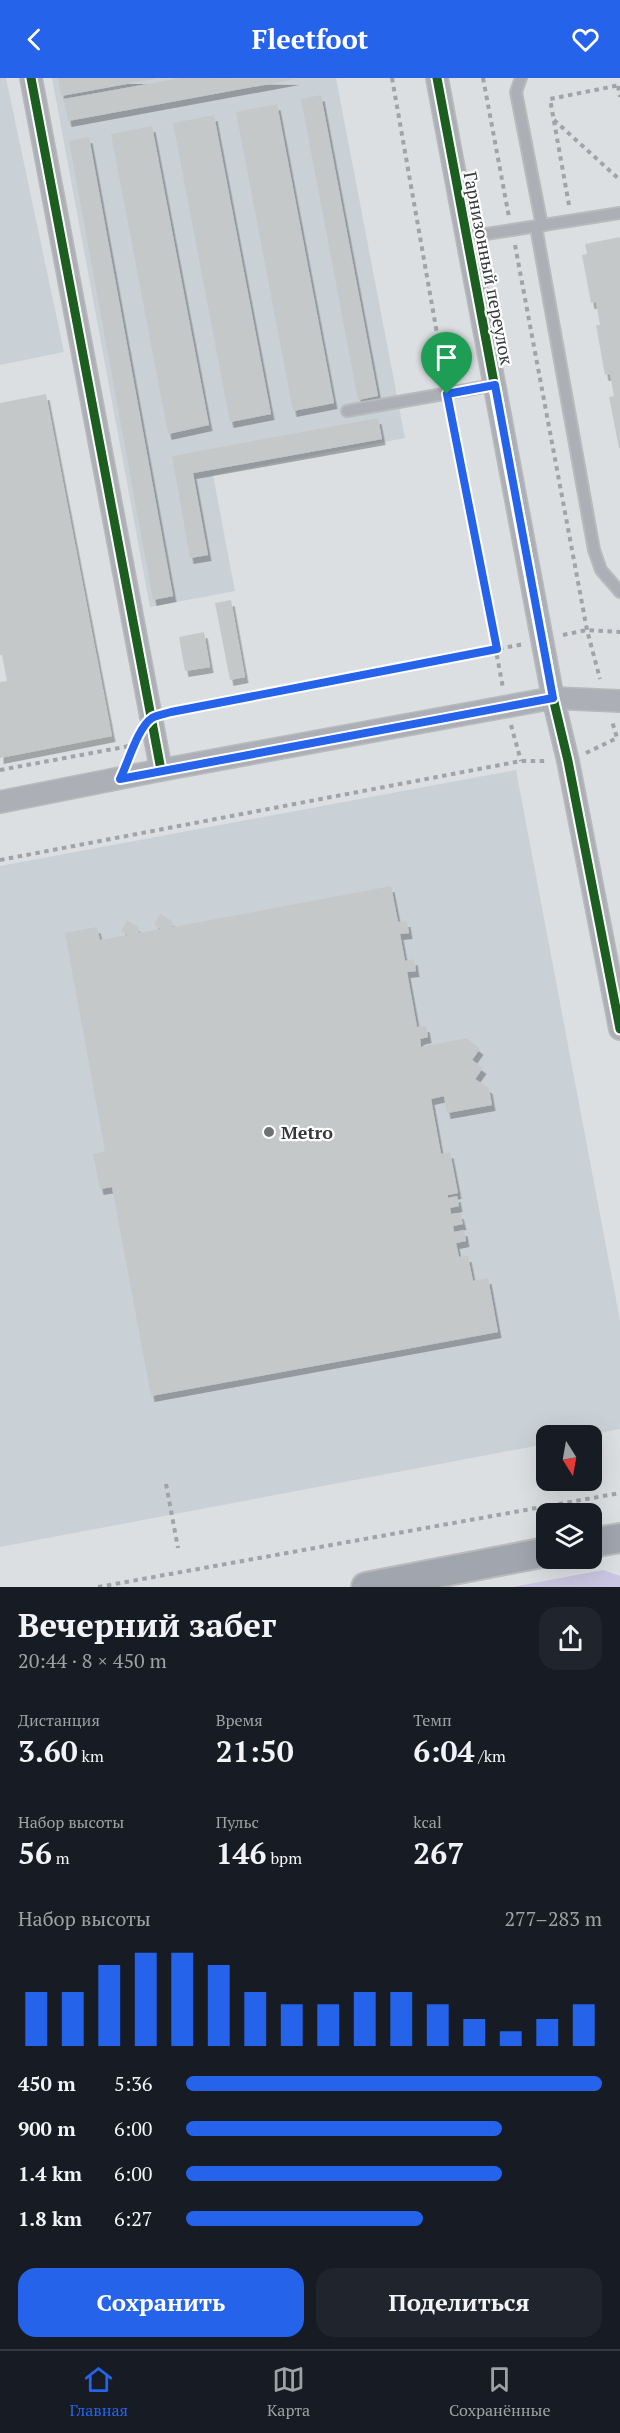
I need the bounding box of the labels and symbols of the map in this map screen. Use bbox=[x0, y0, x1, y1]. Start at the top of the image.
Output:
street label: Гарнизонный переулок bbox=[458, 169, 520, 367]
pin bbox=[421, 332, 472, 394]
place label: Metro bbox=[281, 1120, 333, 1144]
marker: Metro bbox=[262, 1125, 276, 1139]
north arrow bbox=[536, 1425, 602, 1491]

